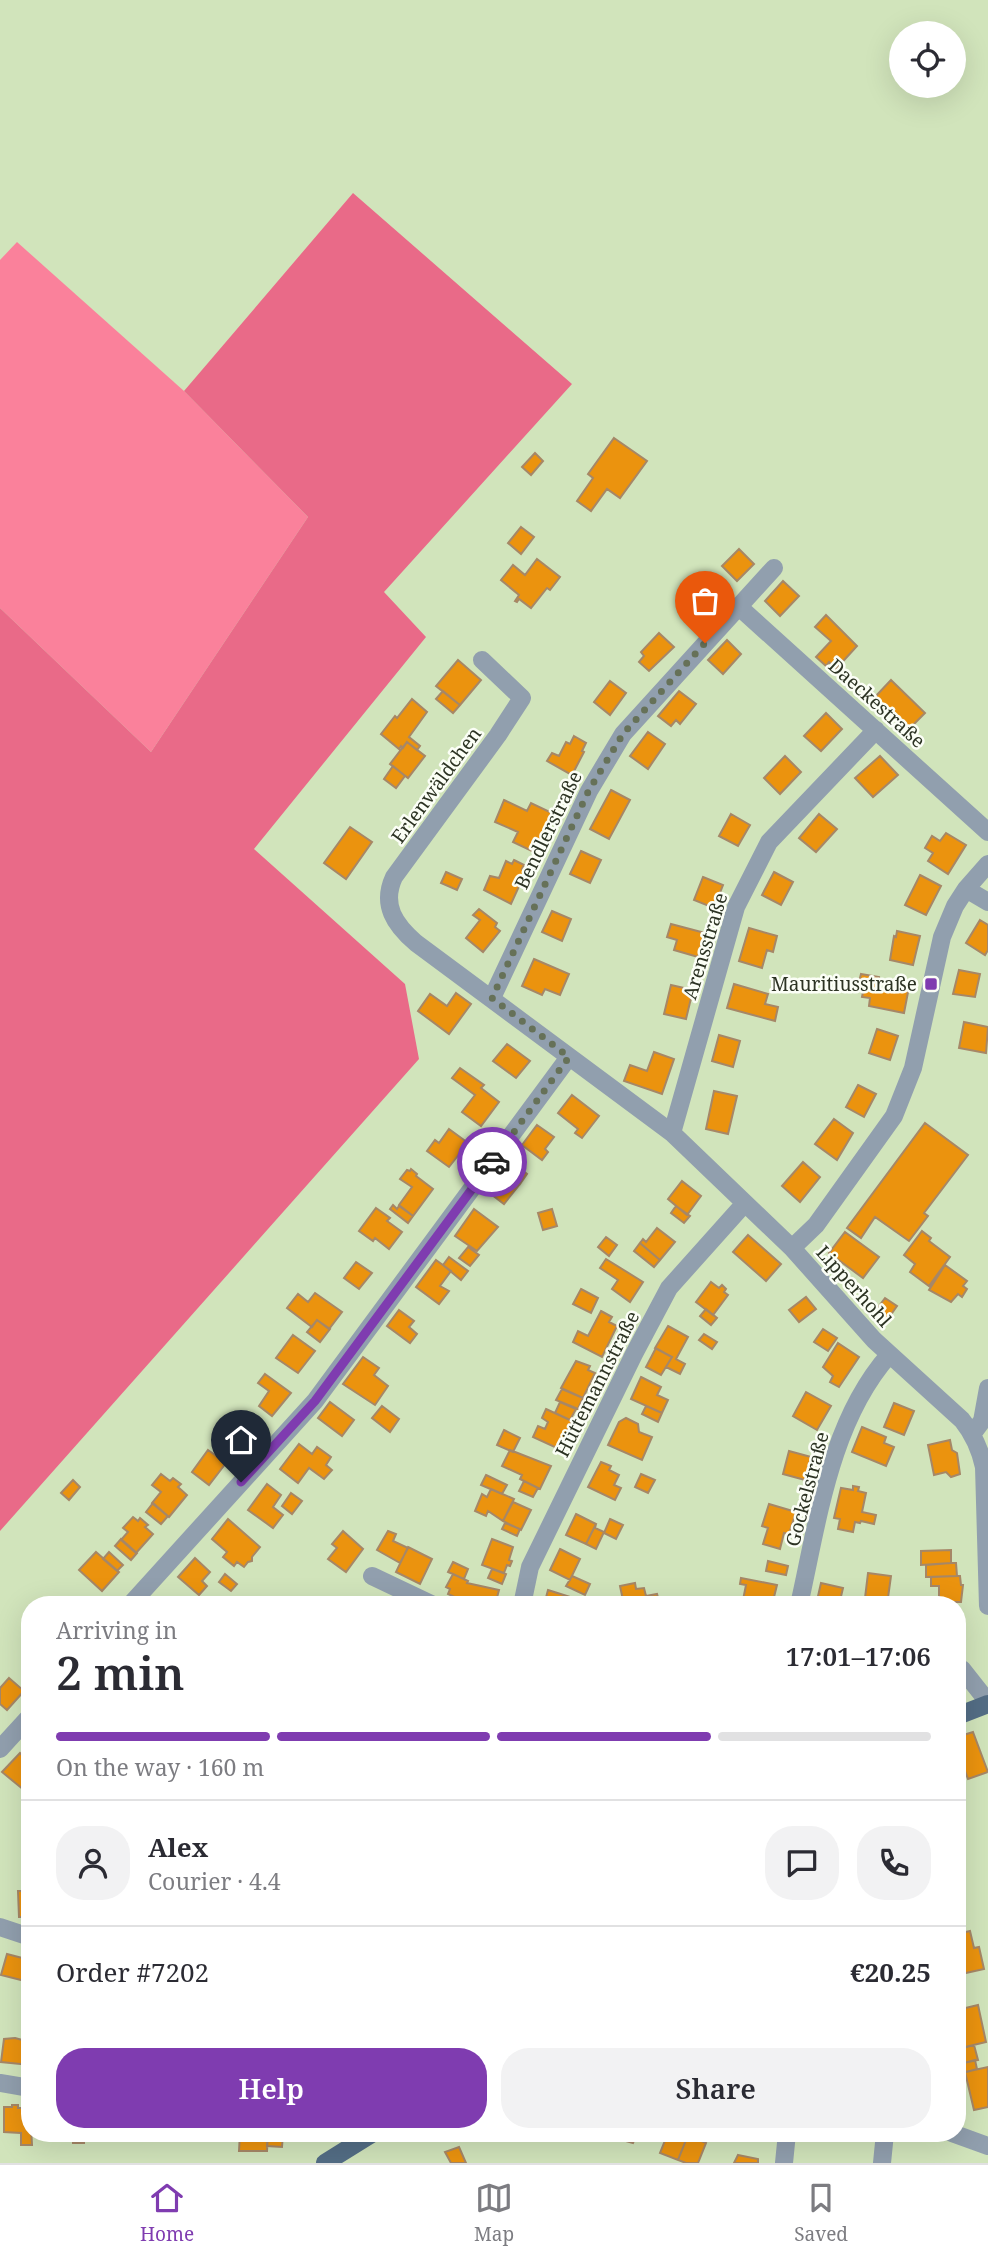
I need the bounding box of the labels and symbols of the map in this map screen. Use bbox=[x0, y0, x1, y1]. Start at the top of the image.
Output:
pin bbox=[675, 571, 735, 643]
street label: Daeckestraße bbox=[823, 653, 931, 753]
street label: Erlenwäldchen bbox=[385, 722, 487, 848]
street label: Bendlerstraße bbox=[508, 767, 588, 893]
street label: Arensstraße bbox=[676, 889, 734, 1003]
place label: Mauritiusstraße bbox=[771, 971, 917, 997]
marker: Mauritiusstraße bbox=[923, 976, 939, 992]
courier bbox=[457, 1127, 527, 1197]
street label: Lipperhohl bbox=[810, 1240, 898, 1332]
street label: Hüttemannstraße bbox=[549, 1306, 645, 1462]
pin bbox=[211, 1410, 271, 1482]
street label: Gockelstraße bbox=[779, 1429, 835, 1549]

